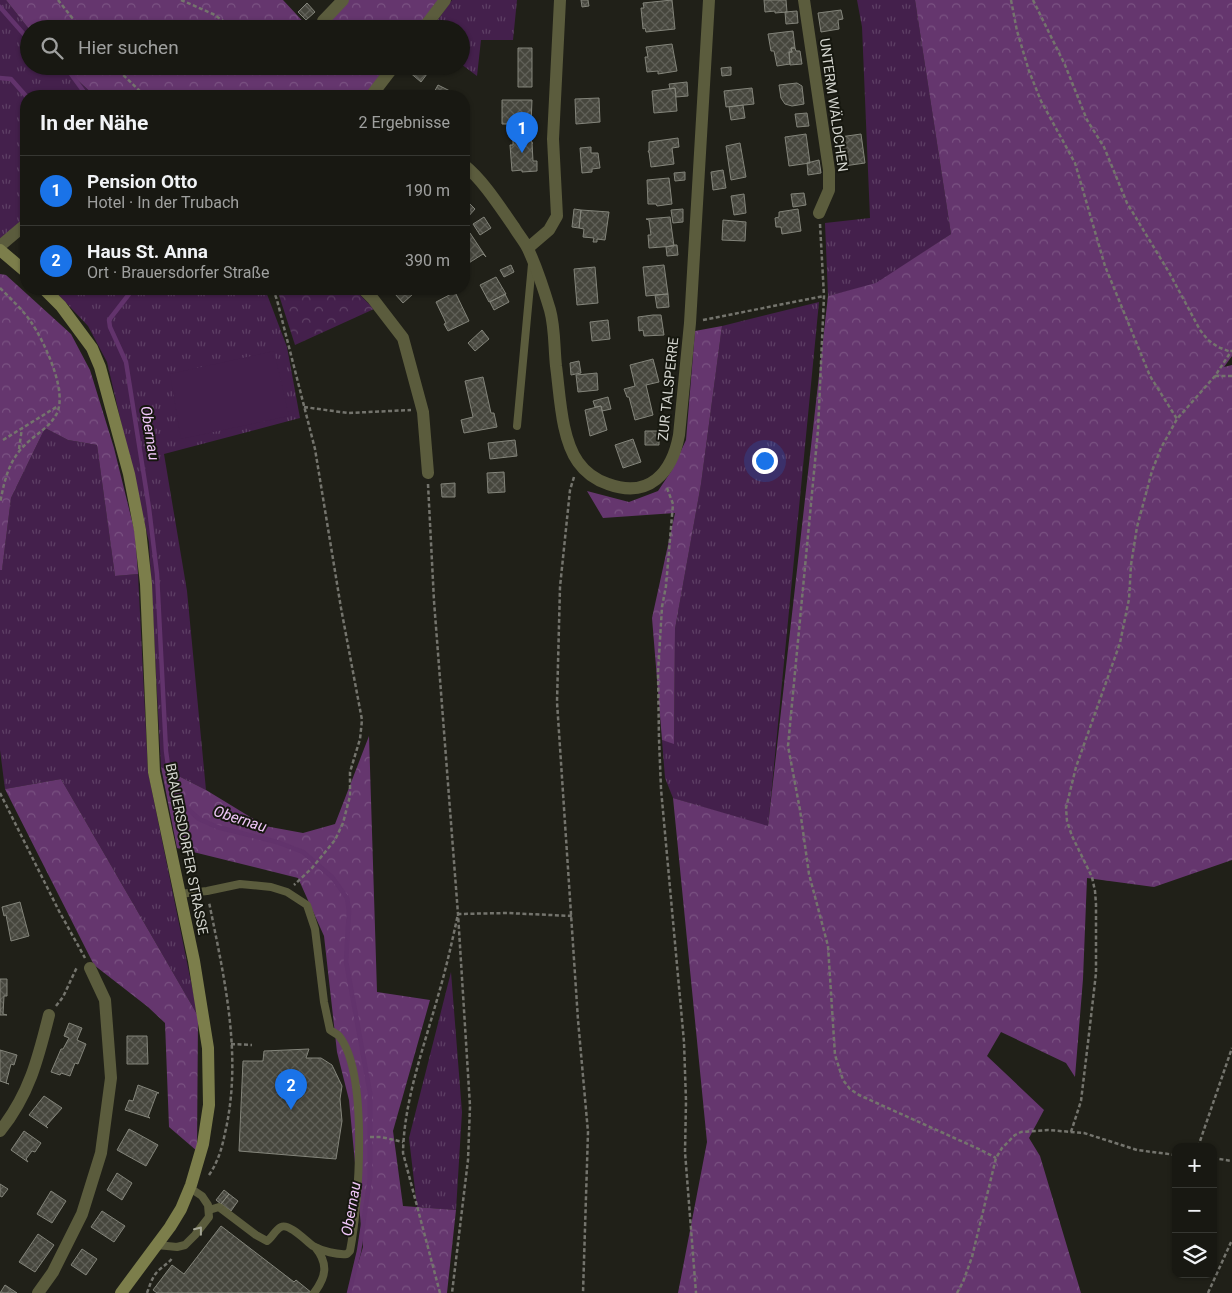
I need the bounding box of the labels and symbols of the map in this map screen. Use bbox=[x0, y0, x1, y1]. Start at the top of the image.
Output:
street label: UNTERM WÄLDCHEN bbox=[817, 37, 851, 173]
pin: 1 bbox=[506, 112, 538, 153]
street label: ZUR TALSPERRE bbox=[655, 336, 681, 442]
water label: Obernau bbox=[137, 405, 163, 461]
your location bbox=[752, 448, 778, 474]
street label: BRAUERSDORFER STRASSE bbox=[162, 762, 212, 936]
water label: Obernau bbox=[211, 802, 269, 836]
pin: 2 bbox=[275, 1069, 307, 1110]
water label: Obernau bbox=[337, 1180, 365, 1238]
one-way arrow bbox=[193, 1226, 202, 1236]

